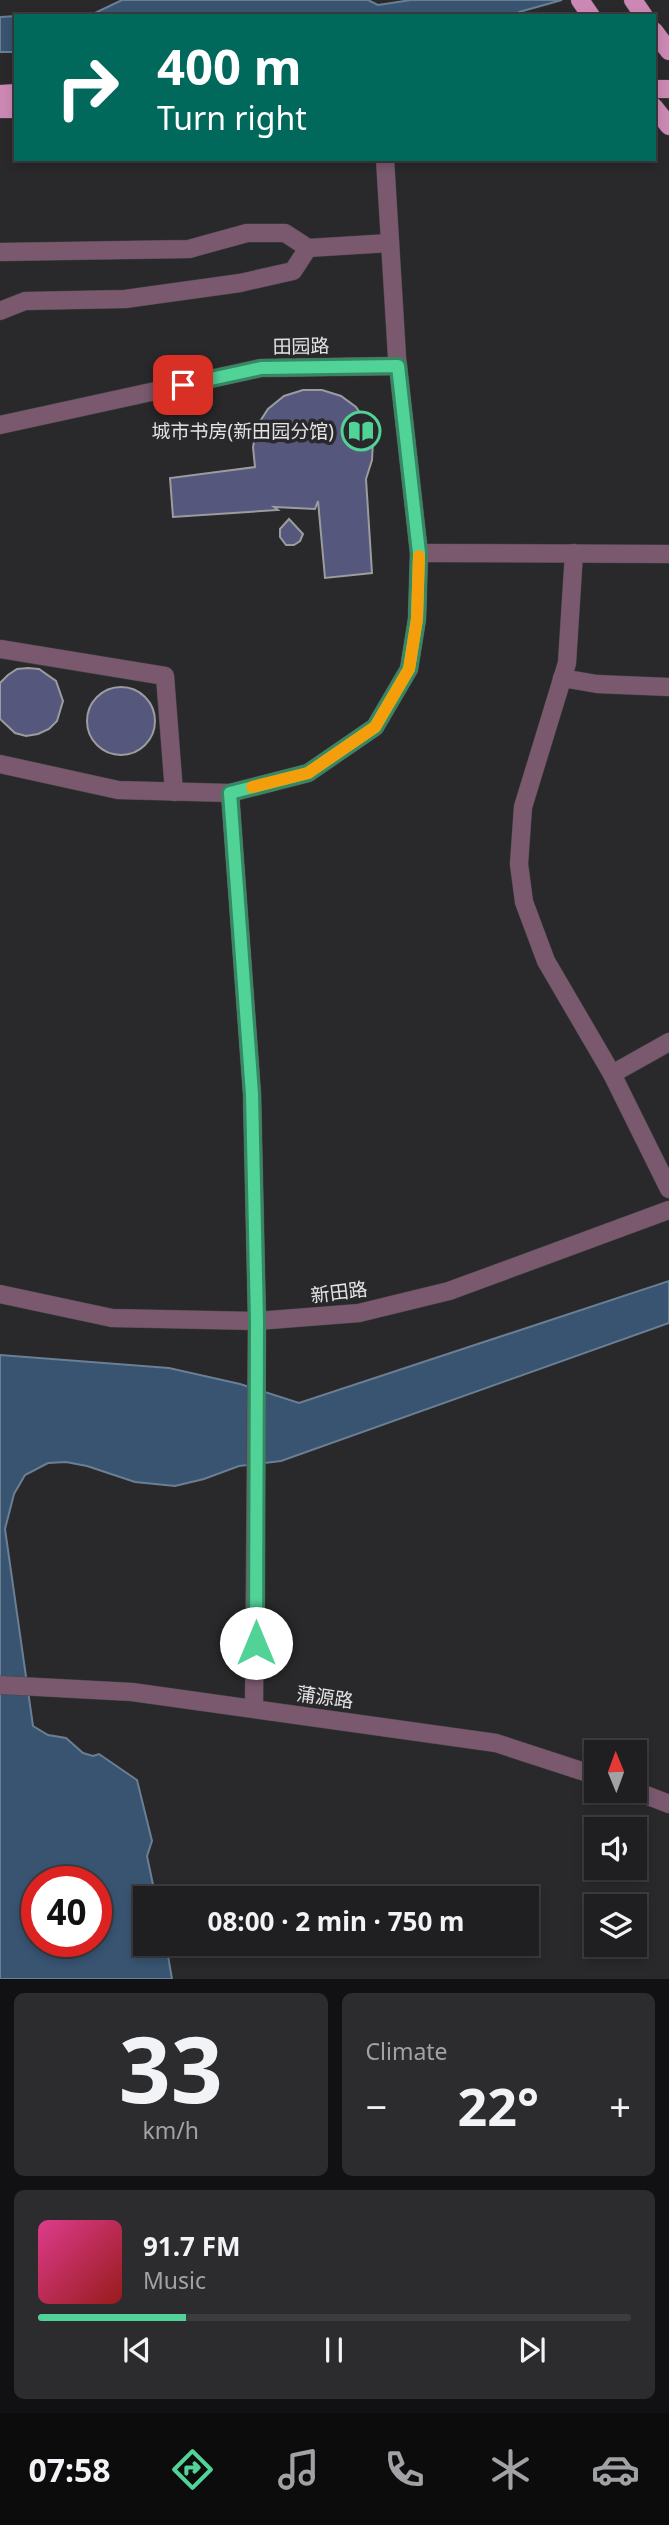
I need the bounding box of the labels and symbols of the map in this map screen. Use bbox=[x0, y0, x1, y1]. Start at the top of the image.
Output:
street label: 田园路 bbox=[272, 333, 330, 359]
pin bbox=[153, 355, 213, 415]
library icon: 城市书房(新田园分馆) bbox=[340, 410, 382, 452]
place label: 城市书房(新田园分馆) bbox=[152, 418, 334, 444]
street label: 新田路 bbox=[309, 1276, 369, 1308]
position arrow bbox=[219, 1606, 293, 1680]
street label: 蒲源路 bbox=[295, 1680, 355, 1714]
north arrow bbox=[584, 1740, 648, 1802]
speed limit sign: 40 bbox=[21, 1866, 112, 1957]

